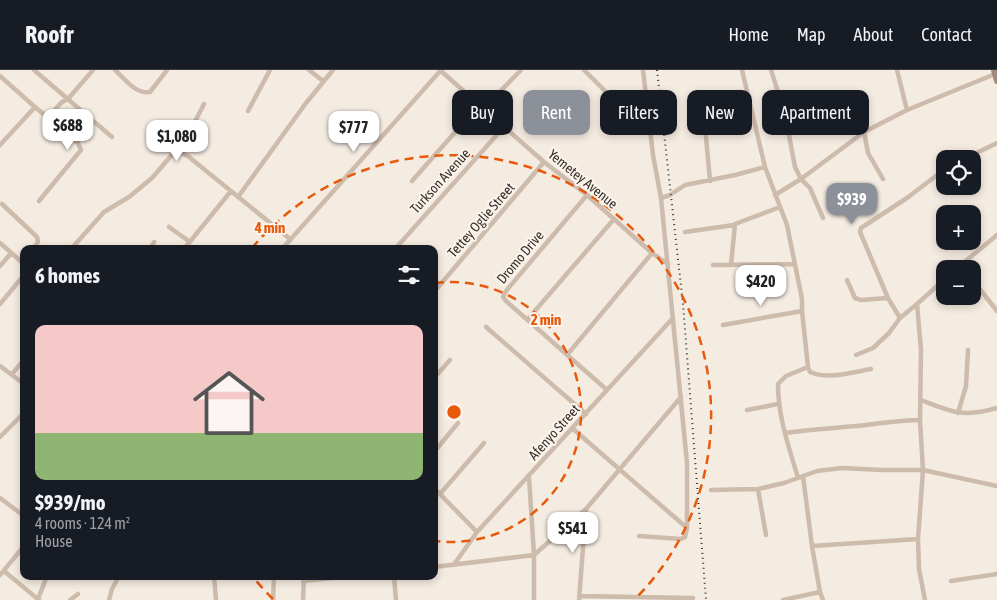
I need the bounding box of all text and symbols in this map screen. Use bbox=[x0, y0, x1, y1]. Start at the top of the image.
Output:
text: Roofr bbox=[25, 21, 73, 48]
text: Home bbox=[729, 24, 769, 45]
text: Map bbox=[797, 24, 826, 45]
text: About bbox=[854, 24, 893, 45]
text: Contact bbox=[921, 24, 972, 45]
chip: Buy bbox=[452, 90, 513, 135]
chip: Rent bbox=[523, 90, 590, 135]
chip: Filters bbox=[600, 90, 677, 135]
chip: New bbox=[687, 90, 752, 135]
chip: Apartment bbox=[762, 90, 869, 135]
pin: $688 bbox=[38, 108, 98, 151]
pin: $777 bbox=[324, 111, 384, 153]
text: $688 bbox=[53, 116, 83, 134]
text: $777 bbox=[339, 118, 369, 136]
pin: $1,080 bbox=[136, 119, 218, 162]
text: $1,080 bbox=[157, 127, 197, 145]
street label: Turkson Avenue bbox=[407, 145, 473, 217]
street label: Yemetey Avenue bbox=[545, 146, 621, 212]
map controls bbox=[936, 150, 981, 305]
button: locate bbox=[936, 150, 981, 195]
street label: Tettey Oglie Street bbox=[444, 179, 518, 261]
pin: $939 bbox=[822, 182, 882, 225]
text: $939 bbox=[837, 190, 867, 208]
button: + bbox=[936, 205, 981, 250]
text: 4 min bbox=[254, 219, 285, 236]
street label: Dromo Drive bbox=[493, 227, 547, 287]
button: − bbox=[936, 260, 981, 305]
icon: filters bbox=[395, 261, 423, 289]
text: 6 homes bbox=[35, 263, 100, 287]
pin: $420 bbox=[731, 264, 791, 307]
text: $420 bbox=[746, 272, 776, 290]
text: 2 min bbox=[531, 311, 561, 328]
icon: home bbox=[184, 358, 274, 448]
street label: Afenyo Street bbox=[525, 401, 583, 463]
centre of rings bbox=[445, 403, 463, 421]
text: $939/mo bbox=[35, 490, 106, 514]
pin: $541 bbox=[543, 512, 603, 554]
text: 4 rooms · 124 m² bbox=[35, 514, 130, 532]
text: $541 bbox=[558, 519, 588, 537]
text: House bbox=[35, 532, 72, 550]

